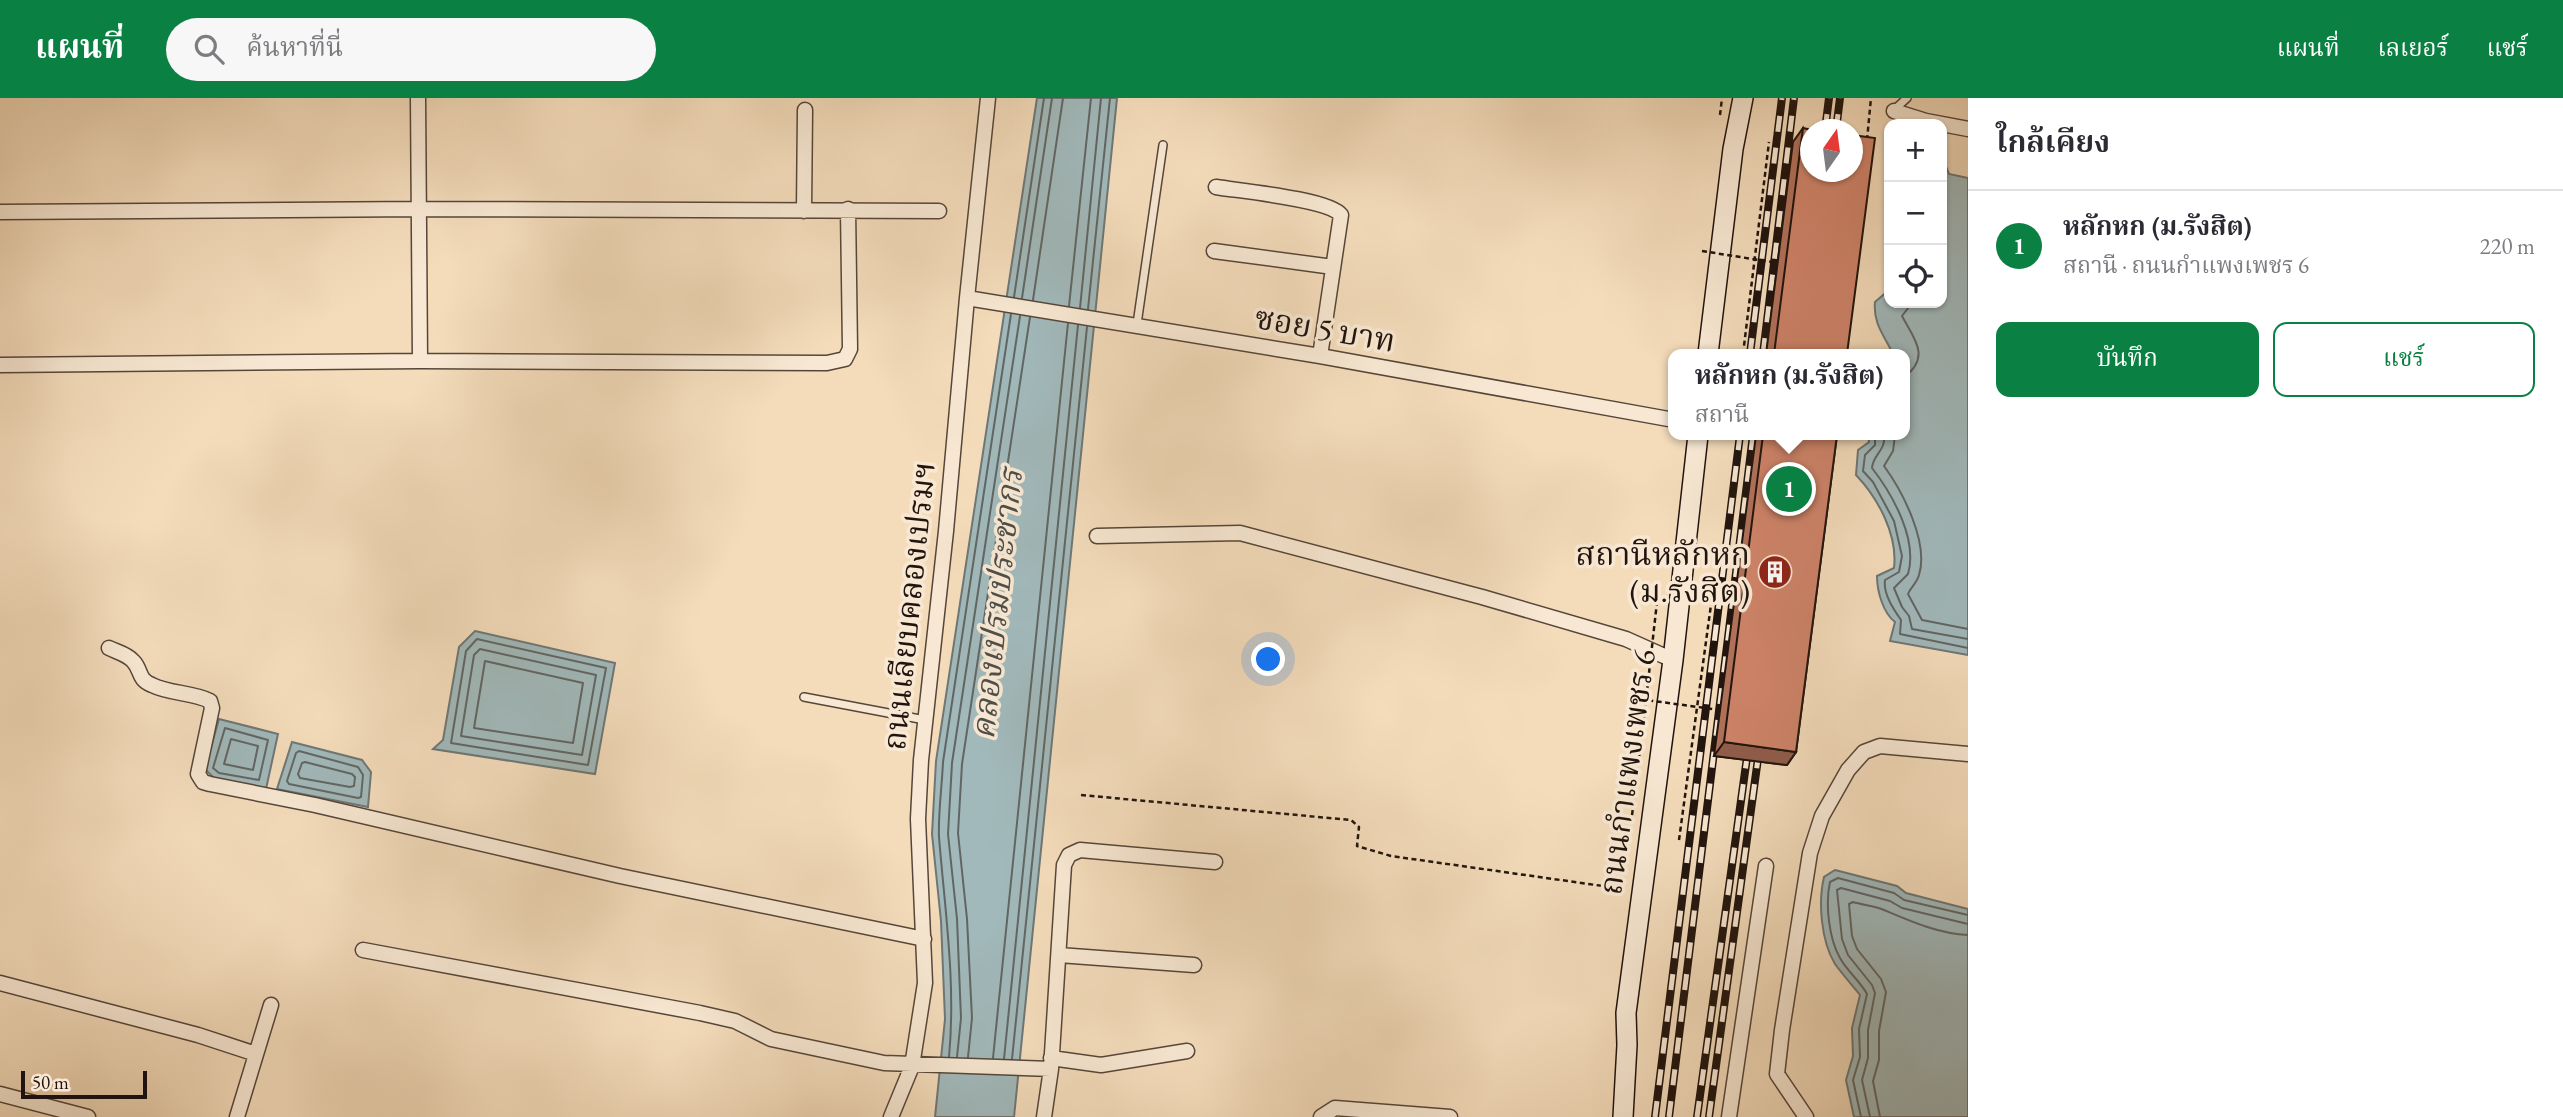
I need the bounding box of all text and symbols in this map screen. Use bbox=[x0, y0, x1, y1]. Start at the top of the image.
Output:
search box bbox=[166, 18, 656, 81]
text: แผนที่ bbox=[35, 25, 124, 68]
icon: search bbox=[190, 30, 228, 68]
text: ค้นหาที่นี่ bbox=[246, 30, 343, 64]
text: แผนที่ bbox=[2277, 32, 2340, 63]
text: เลเยอร์ bbox=[2378, 32, 2449, 63]
text: แชร์ bbox=[2487, 32, 2528, 63]
north arrow bbox=[1800, 119, 1863, 182]
map controls bbox=[1884, 119, 1947, 308]
button: + bbox=[1884, 119, 1947, 182]
text: ใกล้เคียง bbox=[1996, 122, 2110, 161]
button: − bbox=[1884, 182, 1947, 245]
text: หลักหก (ม.รังสิต) bbox=[2063, 209, 2252, 243]
text: 1 bbox=[2013, 231, 2025, 261]
text: 220 m bbox=[2479, 231, 2535, 261]
button: locate bbox=[1884, 245, 1947, 308]
text: สถานี · ถนนกำแพงเพชร 6 bbox=[2063, 250, 2309, 280]
street label: ซอย 5 บาท bbox=[1251, 296, 1399, 362]
button: บันทึก bbox=[1996, 322, 2259, 397]
button: แชร์ bbox=[2273, 322, 2535, 397]
popup bbox=[1668, 349, 1910, 440]
text: หลักหก (ม.รังสิต) bbox=[1695, 358, 1883, 392]
text: สถานี bbox=[1695, 399, 1749, 429]
street label: ถนนเลียบคลองเปรมฯ bbox=[873, 460, 945, 752]
water label: คลองเปรมประชากร bbox=[961, 463, 1032, 741]
pin: 1 bbox=[1766, 463, 1812, 515]
place label: สถานีหลักหก (ม.รังสิต) bbox=[1576, 533, 1750, 612]
building icon: สถานีหลักหก (ม.รังสิต) bbox=[1756, 553, 1794, 591]
your location bbox=[1251, 642, 1285, 676]
street label: ถนนกำแพงเพชร 6 bbox=[1589, 647, 1665, 897]
scale bar bbox=[21, 1068, 147, 1100]
text: 50 m bbox=[32, 1070, 69, 1095]

